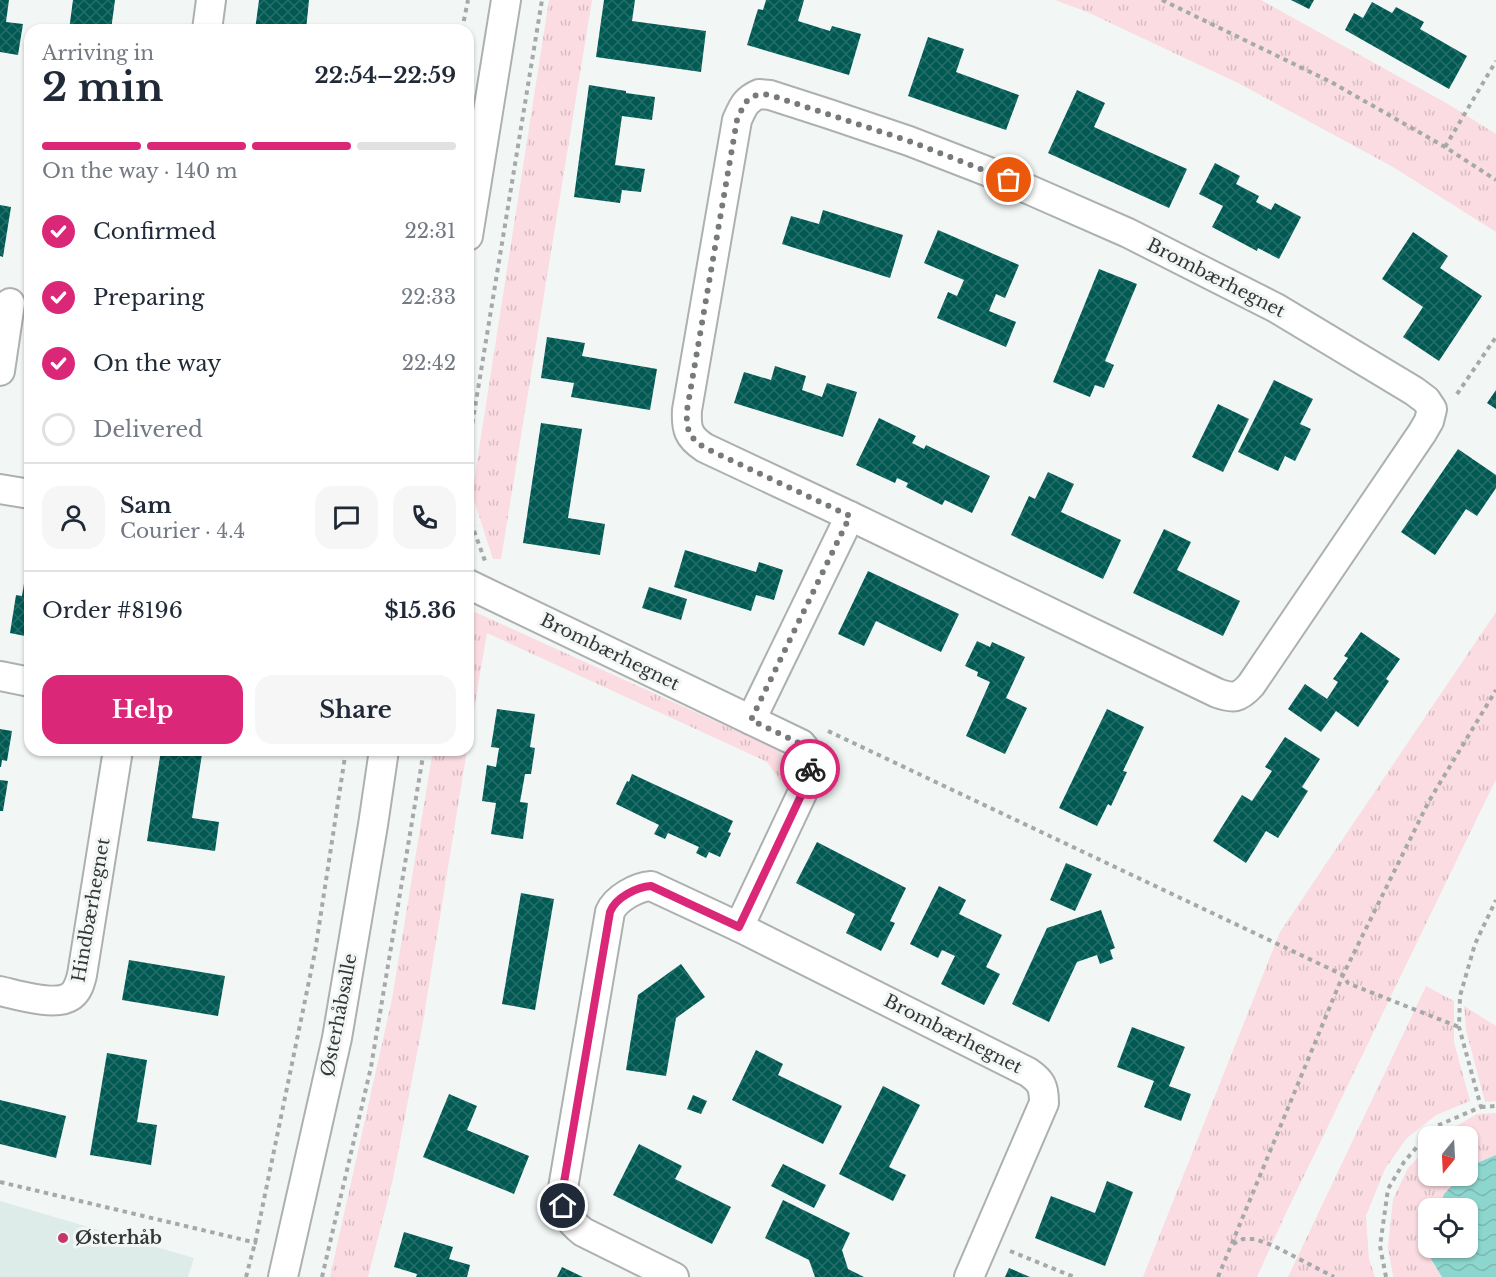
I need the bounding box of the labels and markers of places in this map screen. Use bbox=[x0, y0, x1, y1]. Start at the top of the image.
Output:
pin bbox=[983, 154, 1034, 205]
pin bbox=[537, 1180, 588, 1231]
place label: Østerhåb bbox=[75, 1227, 162, 1249]
marker: Østerhåb bbox=[56, 1231, 70, 1245]

